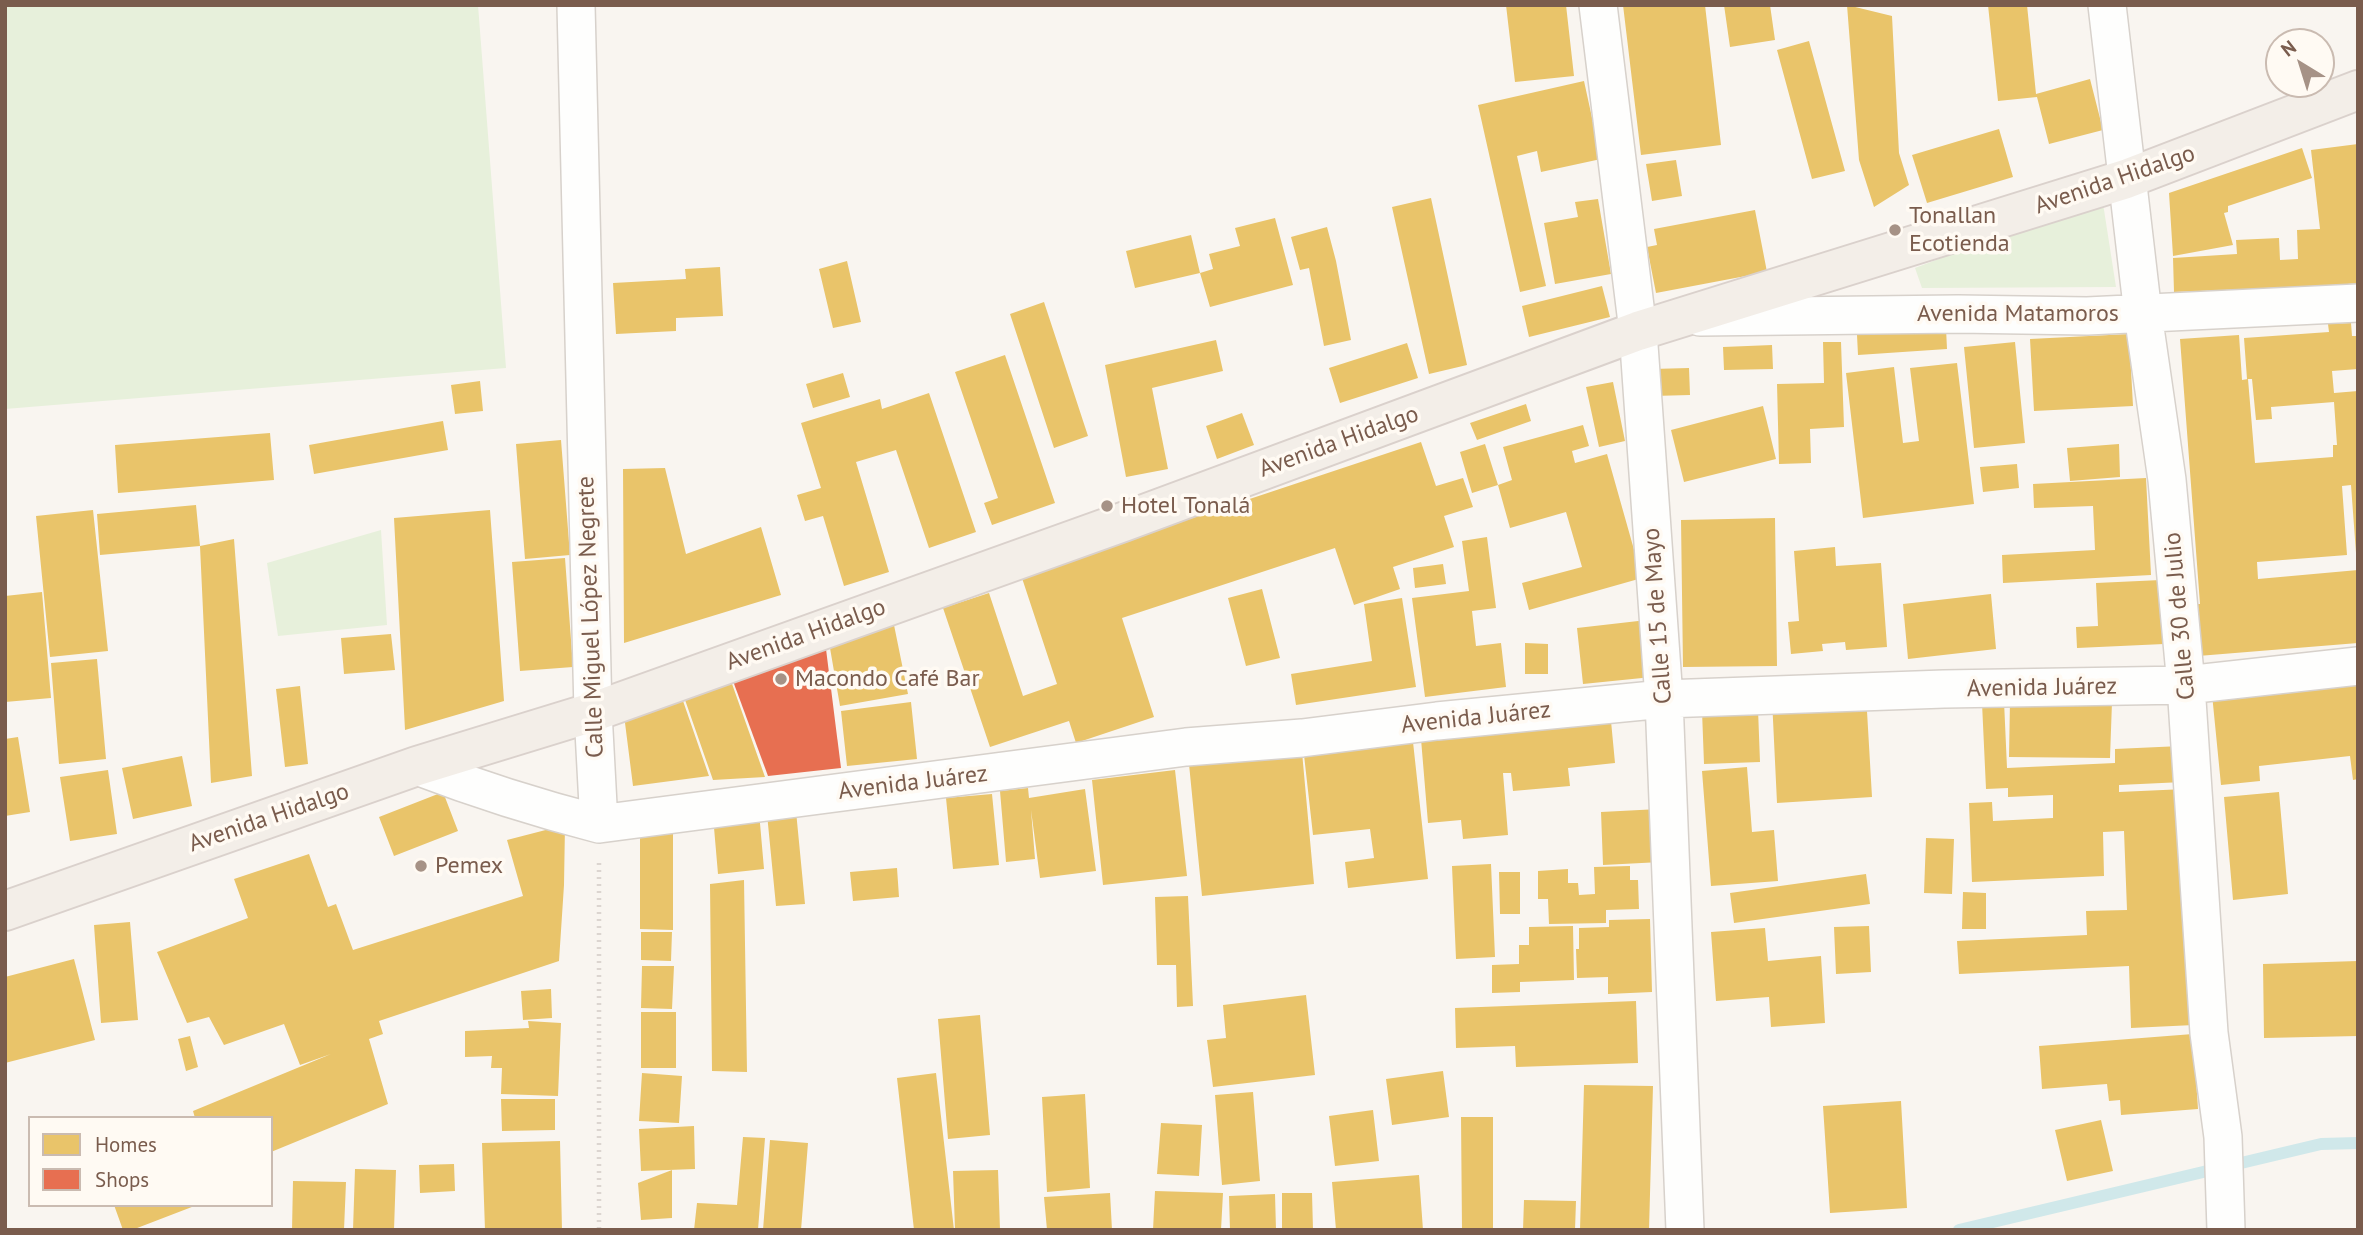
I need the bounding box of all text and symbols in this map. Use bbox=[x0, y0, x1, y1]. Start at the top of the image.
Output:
north arrow bbox=[2265, 28, 2335, 98]
text: N bbox=[2276, 35, 2301, 61]
street label: Avenida Hidalgo bbox=[2031, 139, 2199, 221]
place label: Tonallan Ecotienda bbox=[1909, 202, 2010, 258]
marker: Tonallan Ecotienda bbox=[1887, 222, 1903, 238]
street label: Avenida Matamoros bbox=[1917, 300, 2119, 328]
street label: Avenida Hidalgo bbox=[1255, 400, 1423, 484]
street label: Calle Miguel López Negrete bbox=[572, 476, 610, 758]
place label: Hotel Tonalá bbox=[1121, 492, 1251, 520]
marker: Hotel Tonalá bbox=[1099, 498, 1115, 514]
street label: Calle 15 de Mayo bbox=[1637, 527, 1679, 705]
street label: Calle 30 de Julio bbox=[2158, 531, 2202, 701]
street label: Avenida Hidalgo bbox=[722, 593, 890, 677]
place label: Macondo Café Bar bbox=[795, 665, 980, 693]
marker: Macondo Café Bar bbox=[773, 671, 789, 687]
street label: Avenida Juárez bbox=[1967, 672, 2117, 704]
street label: Avenida Juárez bbox=[1400, 696, 1552, 740]
street label: Avenida Juárez bbox=[837, 760, 989, 806]
street label: Avenida Hidalgo bbox=[185, 777, 353, 859]
place label: Pemex bbox=[435, 852, 503, 880]
marker: Pemex bbox=[413, 858, 429, 874]
legend bbox=[28, 1116, 273, 1207]
text: Homes bbox=[95, 1131, 157, 1158]
text: Shops bbox=[95, 1166, 149, 1193]

